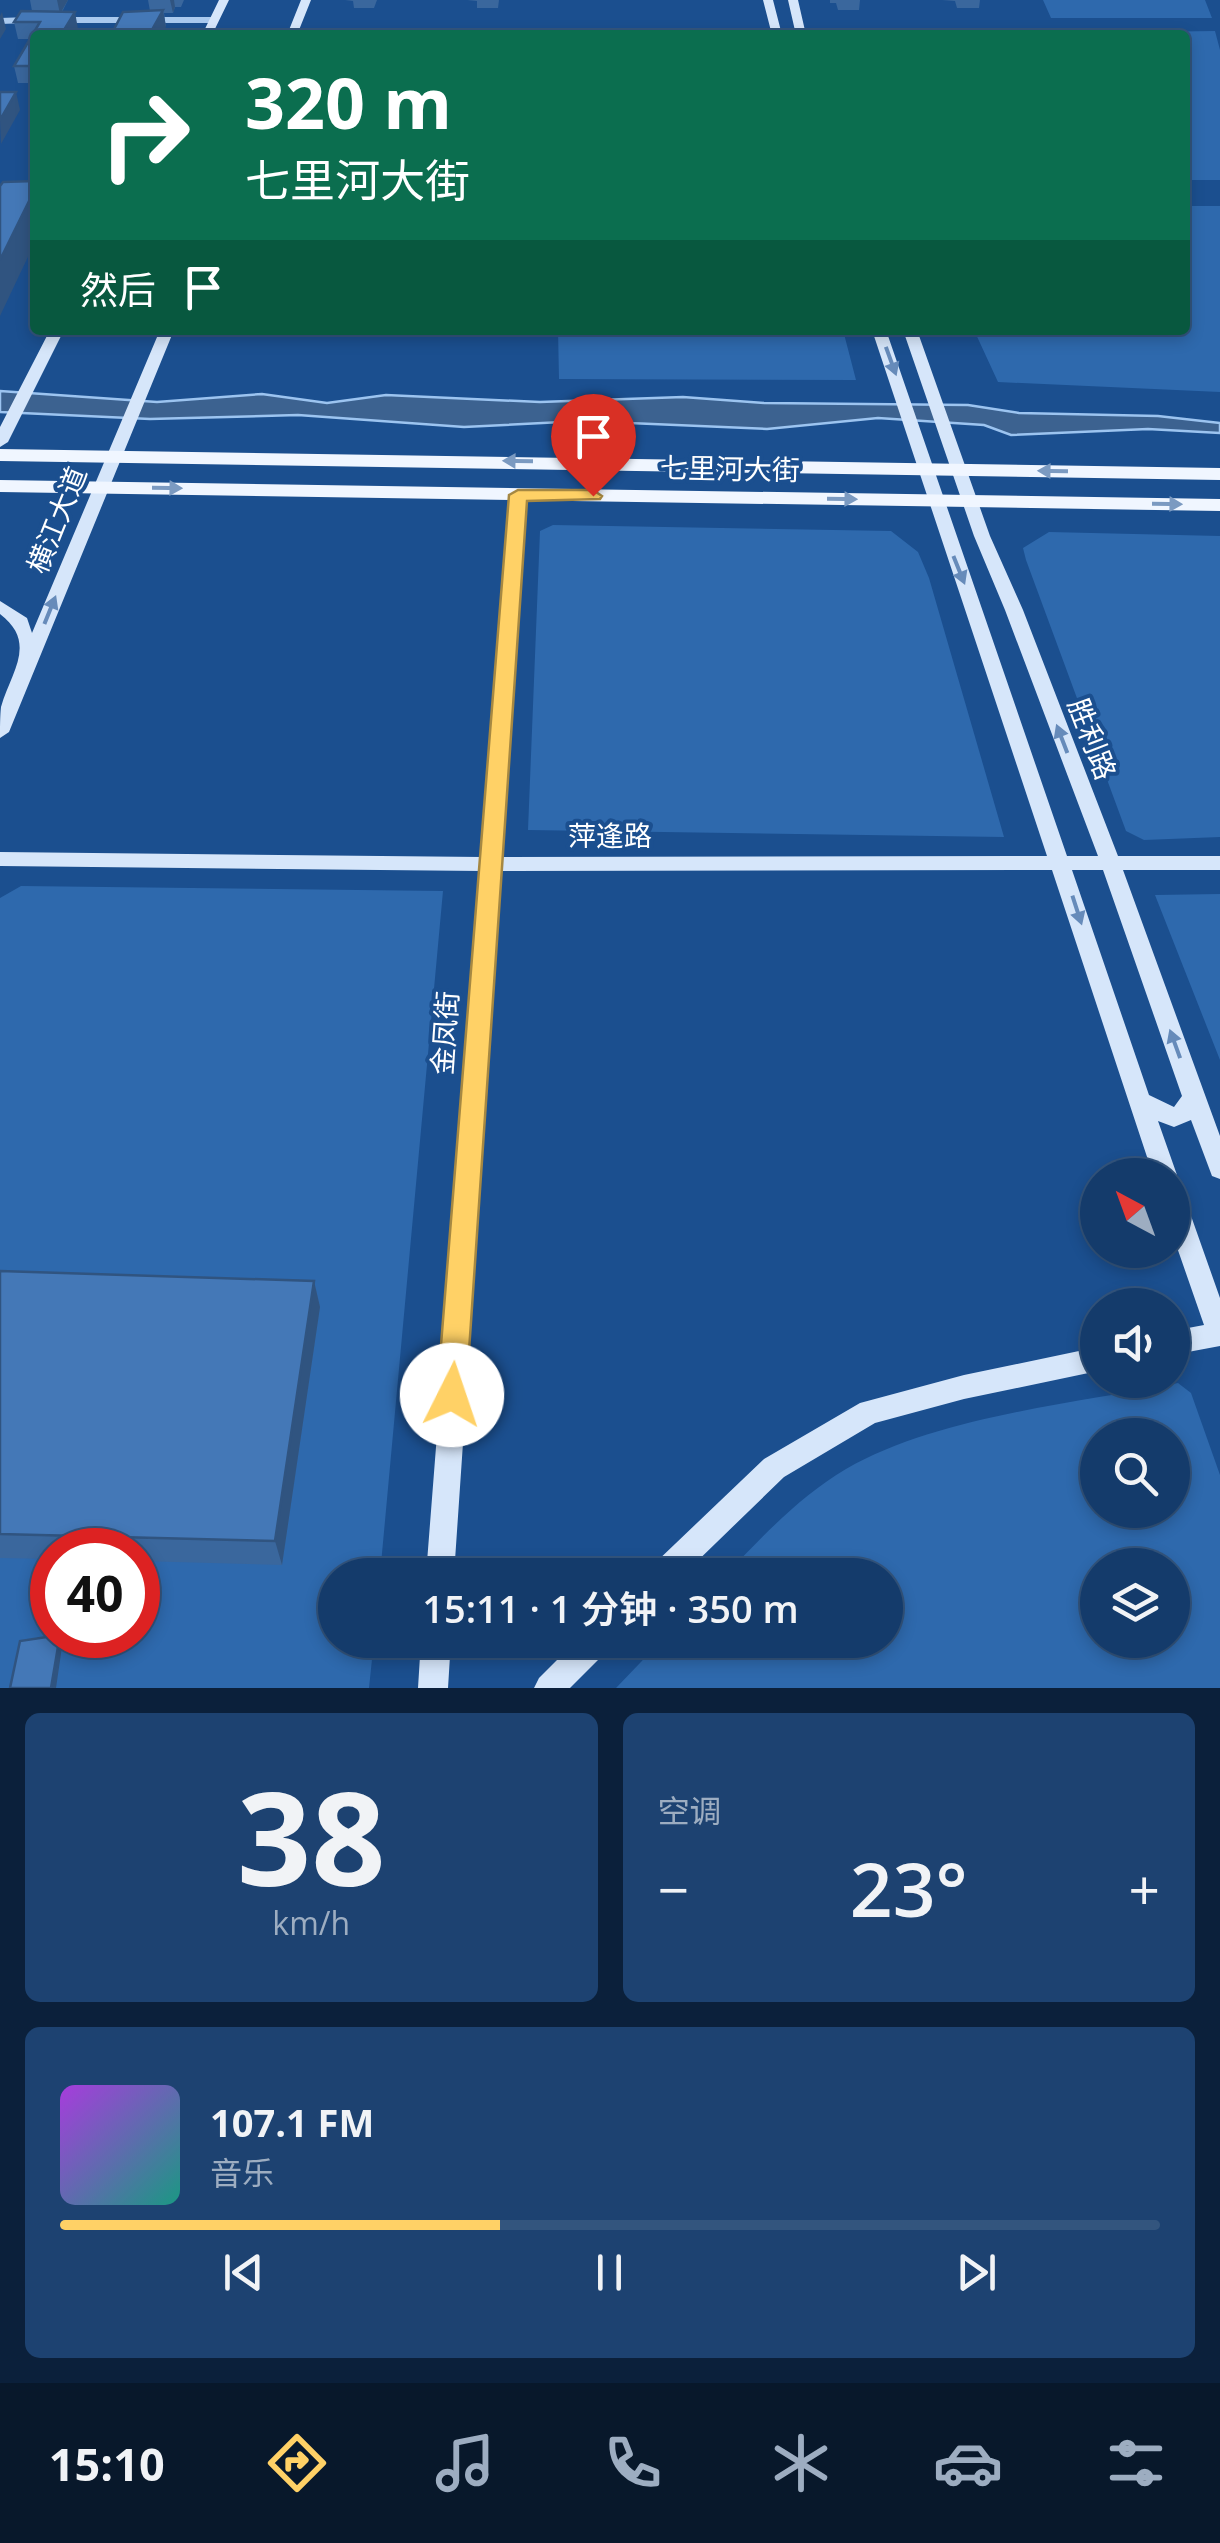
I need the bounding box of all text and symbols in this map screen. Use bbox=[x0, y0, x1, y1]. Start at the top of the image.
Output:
text: 320 m bbox=[245, 54, 452, 150]
icon: right bbox=[80, 70, 210, 200]
text: 七里河大街 bbox=[245, 149, 470, 210]
icon: arrive bbox=[176, 260, 231, 315]
text: 然后 bbox=[80, 263, 156, 315]
one-way arrow bbox=[884, 346, 899, 376]
pin bbox=[551, 394, 636, 497]
icon: arrive bbox=[566, 409, 621, 464]
street label: 七里河大街 bbox=[660, 448, 800, 488]
one-way arrow bbox=[501, 453, 533, 469]
street label: 横江大道 bbox=[17, 461, 95, 579]
one-way arrow bbox=[1036, 462, 1068, 478]
one-way arrow bbox=[152, 481, 184, 497]
one-way arrow bbox=[827, 491, 859, 507]
one-way arrow bbox=[1152, 497, 1184, 513]
one-way arrow bbox=[952, 555, 968, 585]
one-way arrow bbox=[43, 595, 59, 625]
street label: 胜利路 bbox=[1060, 693, 1126, 785]
one-way arrow bbox=[1054, 724, 1070, 754]
street label: 萍逢路 bbox=[568, 816, 652, 854]
one-way arrow bbox=[1071, 896, 1086, 926]
street label: 金凤街 bbox=[422, 990, 466, 1076]
one-way arrow bbox=[1167, 1028, 1182, 1058]
north arrow bbox=[1080, 1158, 1190, 1268]
map controls bbox=[1080, 1158, 1190, 1658]
button: sound bbox=[1080, 1288, 1190, 1398]
position arrow bbox=[400, 1343, 504, 1447]
button: search bbox=[1080, 1418, 1190, 1528]
speed limit sign: 40 bbox=[30, 1528, 160, 1658]
button: layers bbox=[1080, 1548, 1190, 1658]
text: 15:11 · 1 分钟 · 350 m bbox=[422, 1582, 799, 1634]
text: 38 bbox=[237, 1747, 386, 1924]
text: 空调 bbox=[658, 1789, 722, 1832]
text: 23° bbox=[850, 1837, 968, 1939]
text: − bbox=[658, 1851, 689, 1926]
text: + bbox=[1129, 1851, 1160, 1926]
text: km/h bbox=[272, 1901, 350, 1944]
text: 107.1 FM bbox=[210, 2096, 374, 2148]
text: 音乐 bbox=[210, 2151, 274, 2194]
icon: previous bbox=[216, 2245, 271, 2300]
icon: pause bbox=[582, 2245, 637, 2300]
icon: next bbox=[949, 2245, 1004, 2300]
icon: directions bbox=[262, 2428, 332, 2498]
icon: music bbox=[430, 2428, 500, 2498]
icon: phone bbox=[598, 2428, 668, 2498]
icon: climate bbox=[766, 2428, 836, 2498]
icon: car bbox=[933, 2428, 1003, 2498]
icon: filters bbox=[1101, 2428, 1171, 2498]
text: 15:10 bbox=[49, 2433, 165, 2494]

